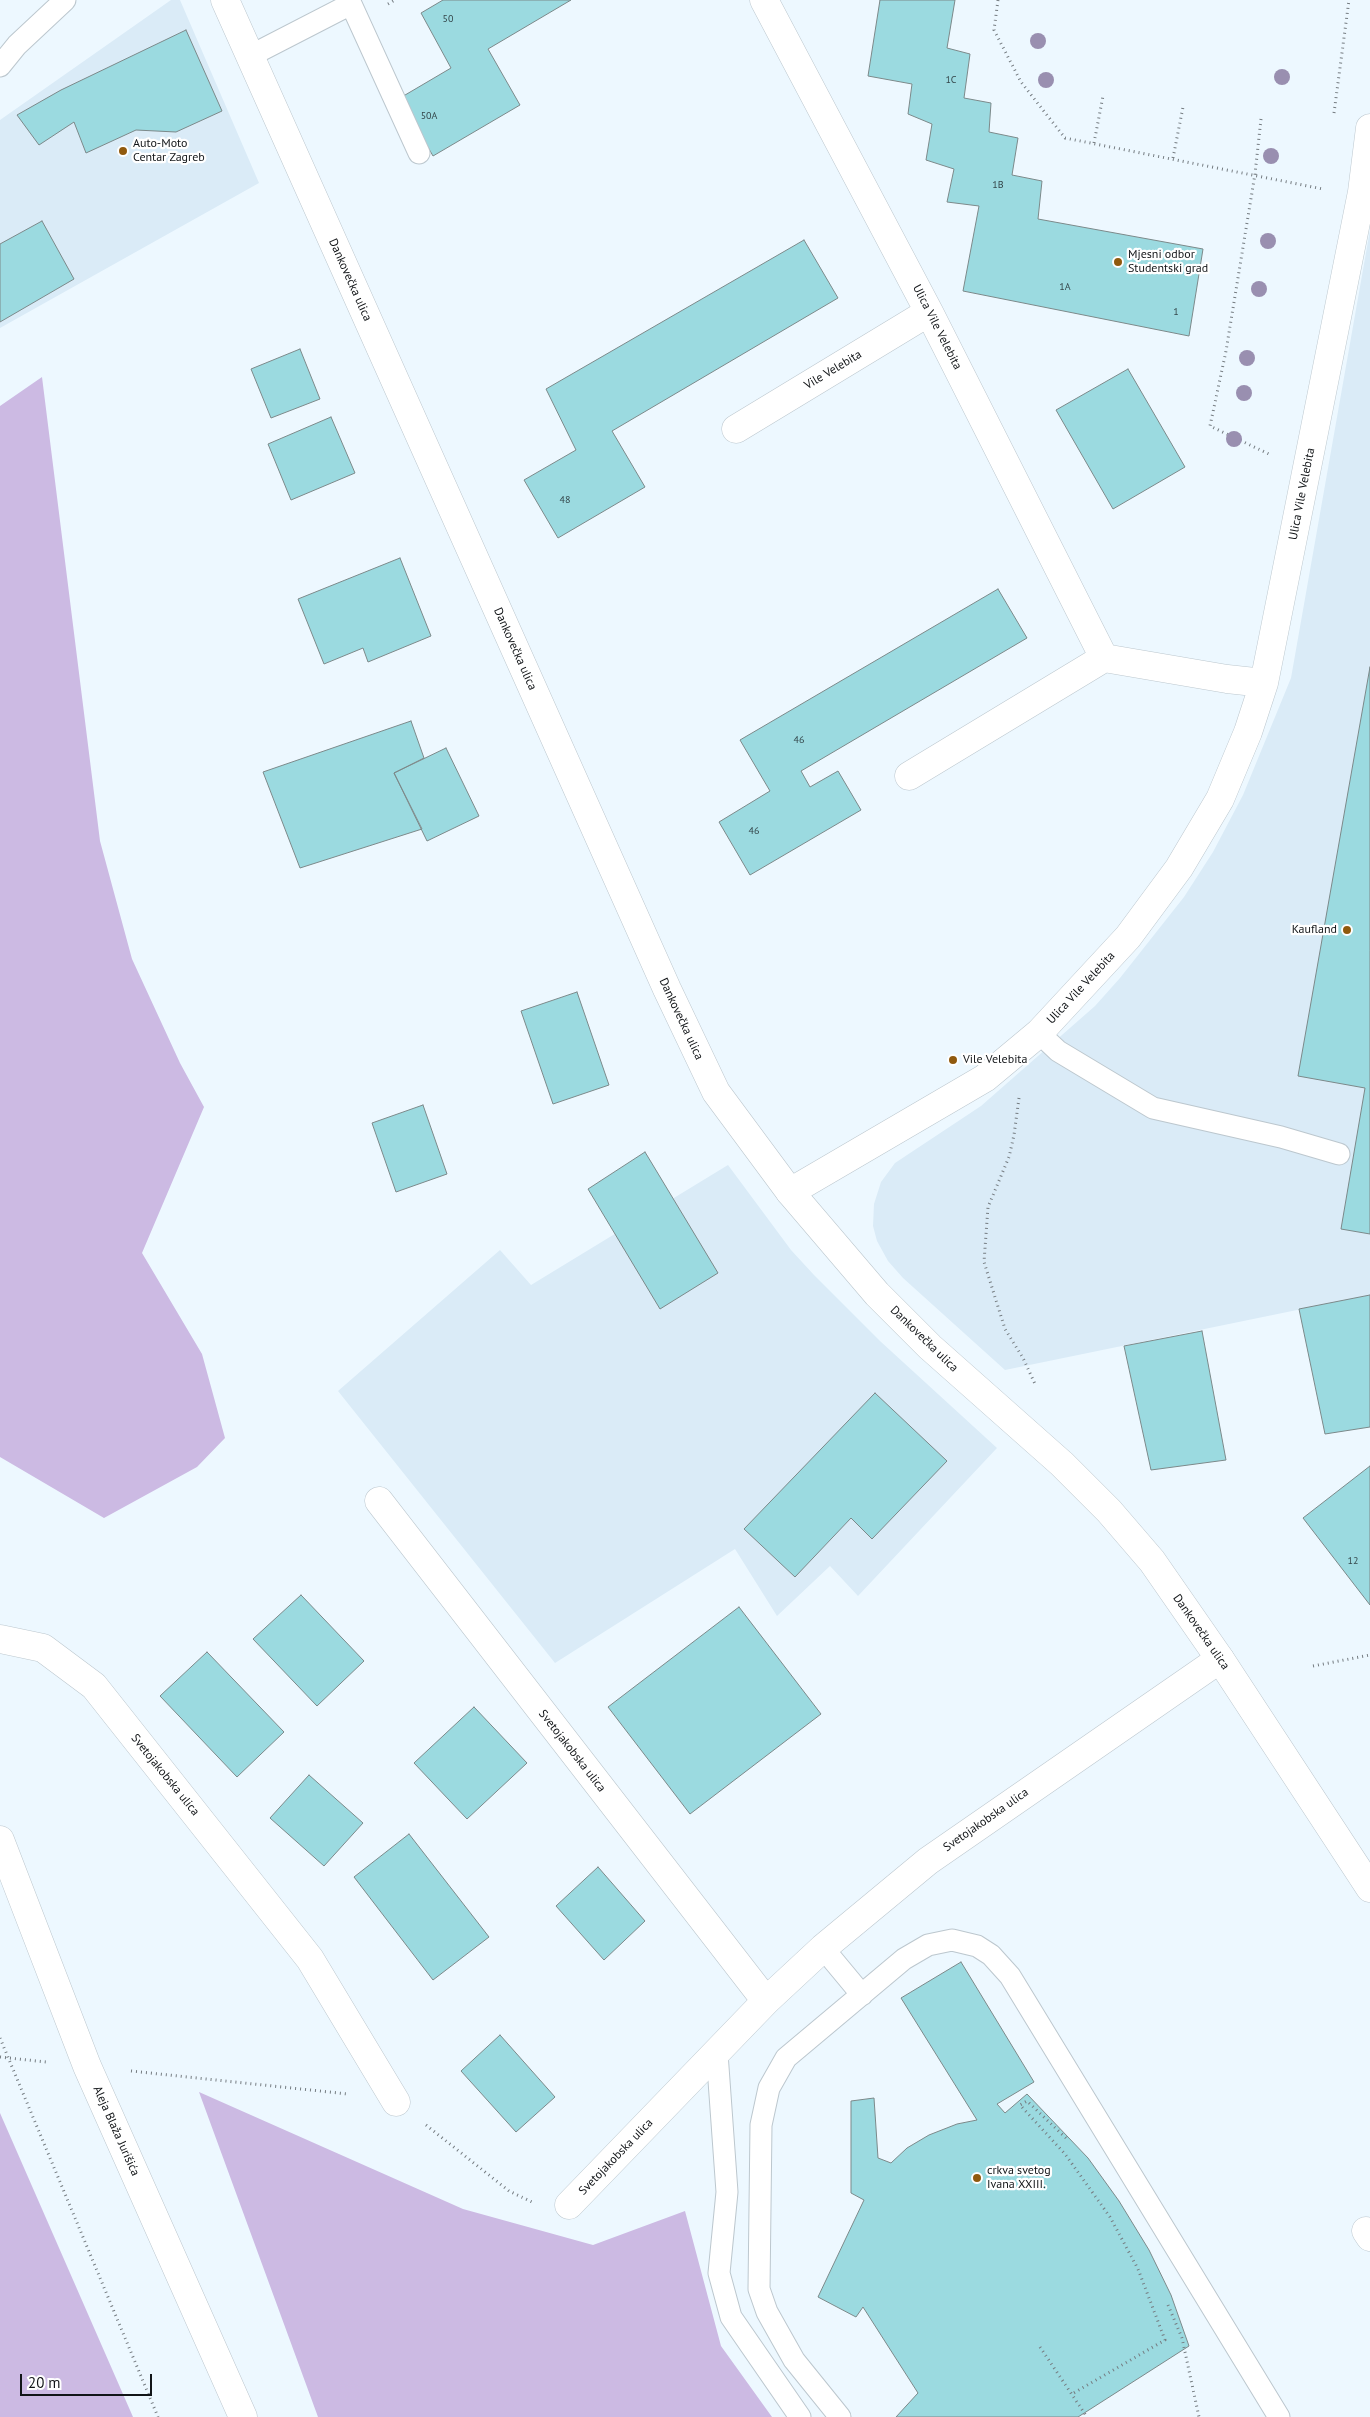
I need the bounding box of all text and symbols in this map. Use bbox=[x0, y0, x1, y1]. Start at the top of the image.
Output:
house number: 50 bbox=[443, 13, 453, 25]
house number: 1C bbox=[945, 74, 957, 86]
house number: 50A bbox=[421, 110, 437, 122]
place label: Auto-Moto Centar Zagreb bbox=[133, 137, 205, 165]
marker: Auto-Moto Centar Zagreb bbox=[117, 145, 129, 157]
house number: 1B bbox=[992, 179, 1004, 191]
street label: Dankovečka ulica bbox=[325, 237, 375, 323]
place label: Mjesni odbor Studentski grad bbox=[1128, 248, 1208, 276]
marker: Mjesni odbor Studentski grad bbox=[1112, 256, 1124, 268]
house number: 1A bbox=[1059, 281, 1071, 293]
street label: Ulica Vile Velebita bbox=[909, 282, 965, 372]
house number: 1 bbox=[1173, 306, 1179, 318]
street label: Vile Velebita bbox=[802, 347, 864, 393]
street label: Ulica Vile Velebita bbox=[1286, 447, 1318, 541]
house number: 48 bbox=[560, 494, 570, 506]
street label: Dankovečka ulica bbox=[490, 606, 540, 692]
house number: 46 bbox=[794, 734, 804, 746]
house number: 46 bbox=[749, 825, 759, 837]
place label: Kaufland bbox=[1292, 923, 1337, 937]
marker: Kaufland bbox=[1341, 924, 1353, 936]
street label: Ulica Vile Velebita bbox=[1044, 949, 1118, 1027]
street label: Dankovečka ulica bbox=[656, 976, 706, 1062]
place label: Vile Velebita bbox=[963, 1053, 1027, 1067]
marker: Vile Velebita bbox=[947, 1054, 959, 1066]
street label: Dankovečka ulica bbox=[887, 1303, 961, 1375]
house number: 12 bbox=[1348, 1555, 1358, 1567]
street label: Dankovečka ulica bbox=[1170, 1592, 1232, 1672]
street label: Svetojakobska ulica bbox=[535, 1707, 609, 1795]
street label: Svetojakobska ulica bbox=[128, 1731, 202, 1819]
street label: Svetojakobska ulica bbox=[941, 1785, 1031, 1855]
street label: Aleja Blaža Jurišića bbox=[90, 2084, 142, 2178]
street label: Svetojakobska ulica bbox=[576, 2116, 656, 2198]
place label: crkva svetog Ivana XXIII. bbox=[987, 2164, 1051, 2192]
marker: crkva svetog Ivana XXIII. bbox=[971, 2172, 983, 2184]
scale bar bbox=[22, 2364, 155, 2396]
text: 20 m bbox=[28, 2373, 61, 2392]

